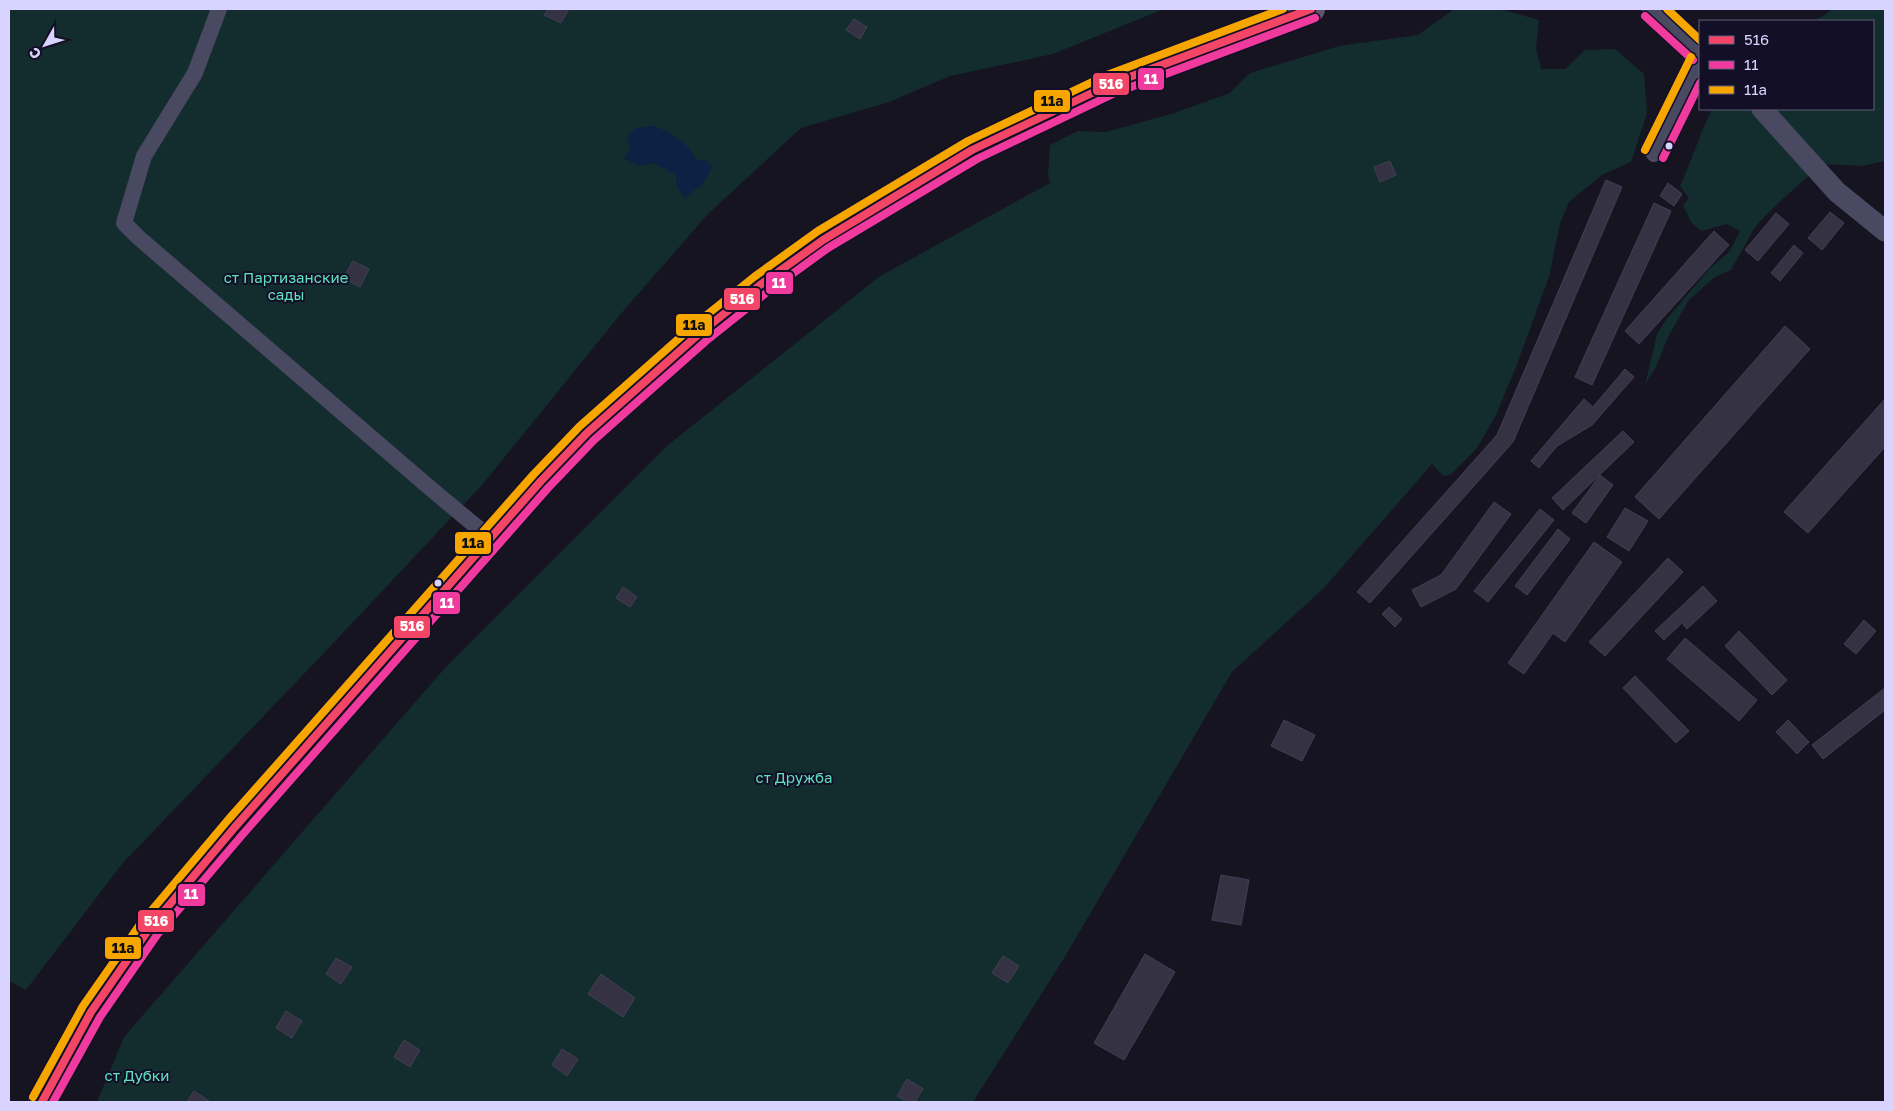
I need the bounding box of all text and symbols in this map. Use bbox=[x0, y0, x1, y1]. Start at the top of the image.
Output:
north arrow bbox=[20, 20, 70, 70]
legend bbox=[1699, 20, 1874, 110]
text: 516 bbox=[1744, 30, 1769, 48]
text: С bbox=[25, 44, 44, 63]
text: 11 bbox=[1744, 55, 1759, 73]
line badge: 11 bbox=[1137, 67, 1165, 91]
text: 11 bbox=[1144, 70, 1158, 87]
line badge: 516 bbox=[1092, 72, 1130, 96]
text: 516 bbox=[1099, 75, 1123, 92]
text: 11а bbox=[1744, 80, 1767, 98]
line badge: 11а bbox=[1033, 89, 1071, 113]
text: 11а bbox=[1041, 92, 1063, 109]
unlabelled marker bbox=[1664, 141, 1674, 151]
park label: ст Партизанские сады bbox=[224, 268, 349, 303]
line badge: 11 bbox=[765, 271, 794, 295]
text: 11 bbox=[772, 274, 786, 291]
line badge: 516 bbox=[723, 287, 761, 311]
text: 516 bbox=[730, 290, 754, 307]
line badge: 11а bbox=[675, 313, 713, 337]
text: 11а bbox=[683, 316, 705, 333]
line badge: 11а bbox=[454, 531, 492, 555]
text: 11а bbox=[462, 534, 484, 551]
unlabelled marker bbox=[433, 578, 443, 588]
line badge: 11 bbox=[432, 591, 461, 615]
text: 11 bbox=[440, 594, 454, 611]
line badge: 516 bbox=[393, 615, 431, 639]
text: 516 bbox=[400, 617, 424, 634]
park label: ст Дружба bbox=[756, 768, 832, 786]
line badge: 11 bbox=[177, 883, 206, 907]
text: 11 bbox=[184, 885, 198, 902]
line badge: 516 bbox=[137, 909, 175, 933]
text: 516 bbox=[144, 912, 168, 929]
line badge: 11а bbox=[104, 936, 142, 960]
text: 11а bbox=[112, 939, 134, 956]
park label: ст Дубки bbox=[104, 1066, 170, 1084]

